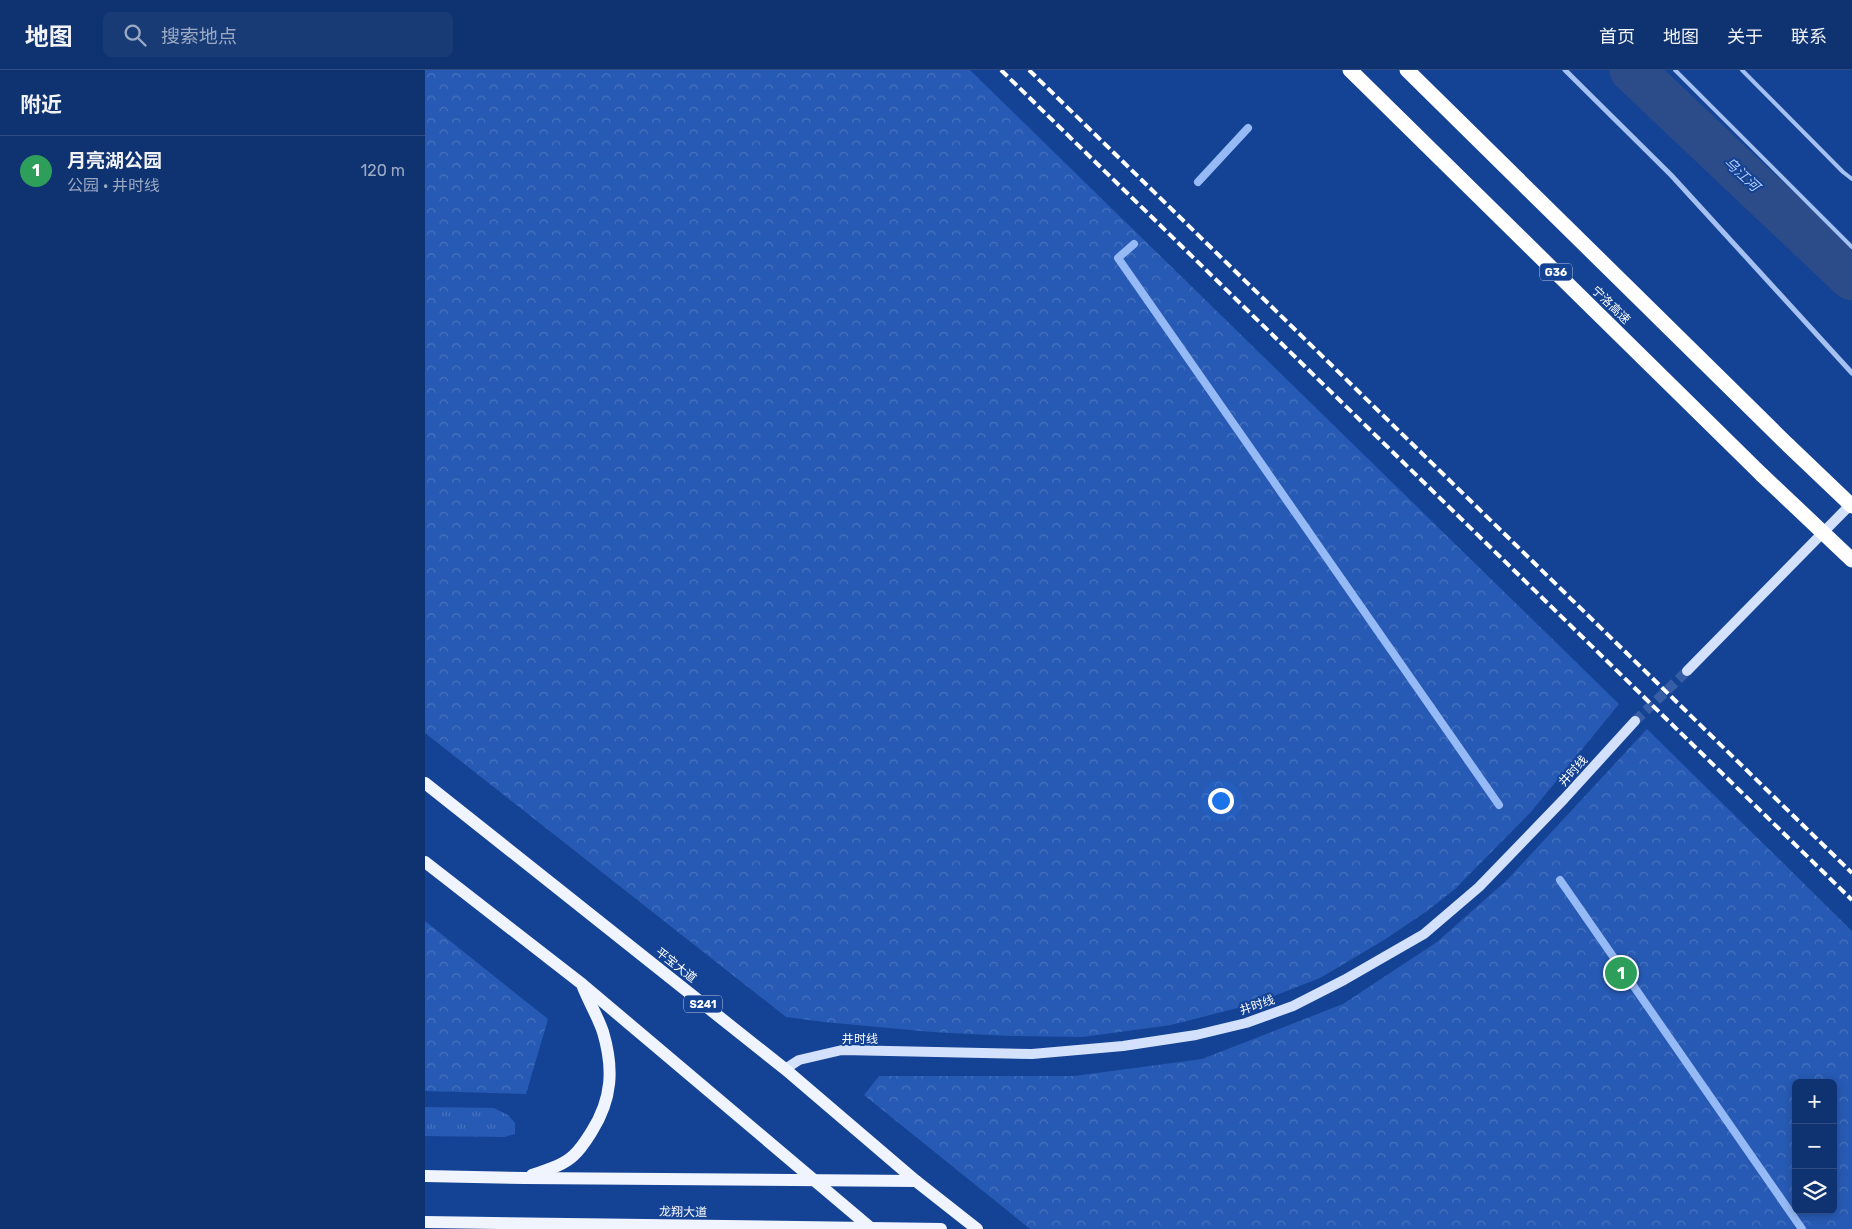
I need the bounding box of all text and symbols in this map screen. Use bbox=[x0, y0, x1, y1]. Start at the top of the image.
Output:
search box bbox=[103, 12, 453, 57]
icon: search bbox=[121, 21, 149, 49]
text: 地图 bbox=[25, 23, 73, 51]
text: 搜索地点 bbox=[161, 25, 237, 48]
text: 首页 bbox=[1599, 26, 1635, 48]
text: 地图 bbox=[1663, 26, 1699, 48]
text: 关于 bbox=[1727, 26, 1763, 48]
text: 联系 bbox=[1791, 26, 1827, 48]
text: 附近 bbox=[20, 92, 62, 117]
text: 月亮湖公园 bbox=[67, 149, 162, 172]
water label: 乌江河 bbox=[1721, 154, 1765, 197]
text: 1 bbox=[32, 161, 40, 180]
text: 120 m bbox=[360, 161, 405, 180]
text: 公园 · 井时线 bbox=[67, 176, 160, 195]
road number: G36 bbox=[1540, 263, 1572, 280]
street label: 宁洛高速 bbox=[1589, 283, 1633, 327]
street label: 井时线 bbox=[1556, 753, 1590, 789]
your location bbox=[1208, 788, 1234, 814]
street label: 平宝大道 bbox=[653, 945, 699, 985]
pin: 1 bbox=[1605, 954, 1637, 992]
street label: 井时线 bbox=[1238, 993, 1276, 1017]
road number: S241 bbox=[684, 996, 722, 1012]
street label: 井时线 bbox=[842, 1032, 878, 1046]
map controls bbox=[1792, 1079, 1837, 1214]
button: + bbox=[1792, 1079, 1837, 1124]
button: − bbox=[1792, 1124, 1837, 1169]
button: layers bbox=[1792, 1169, 1837, 1214]
street label: 龙翔大道 bbox=[659, 1205, 707, 1219]

